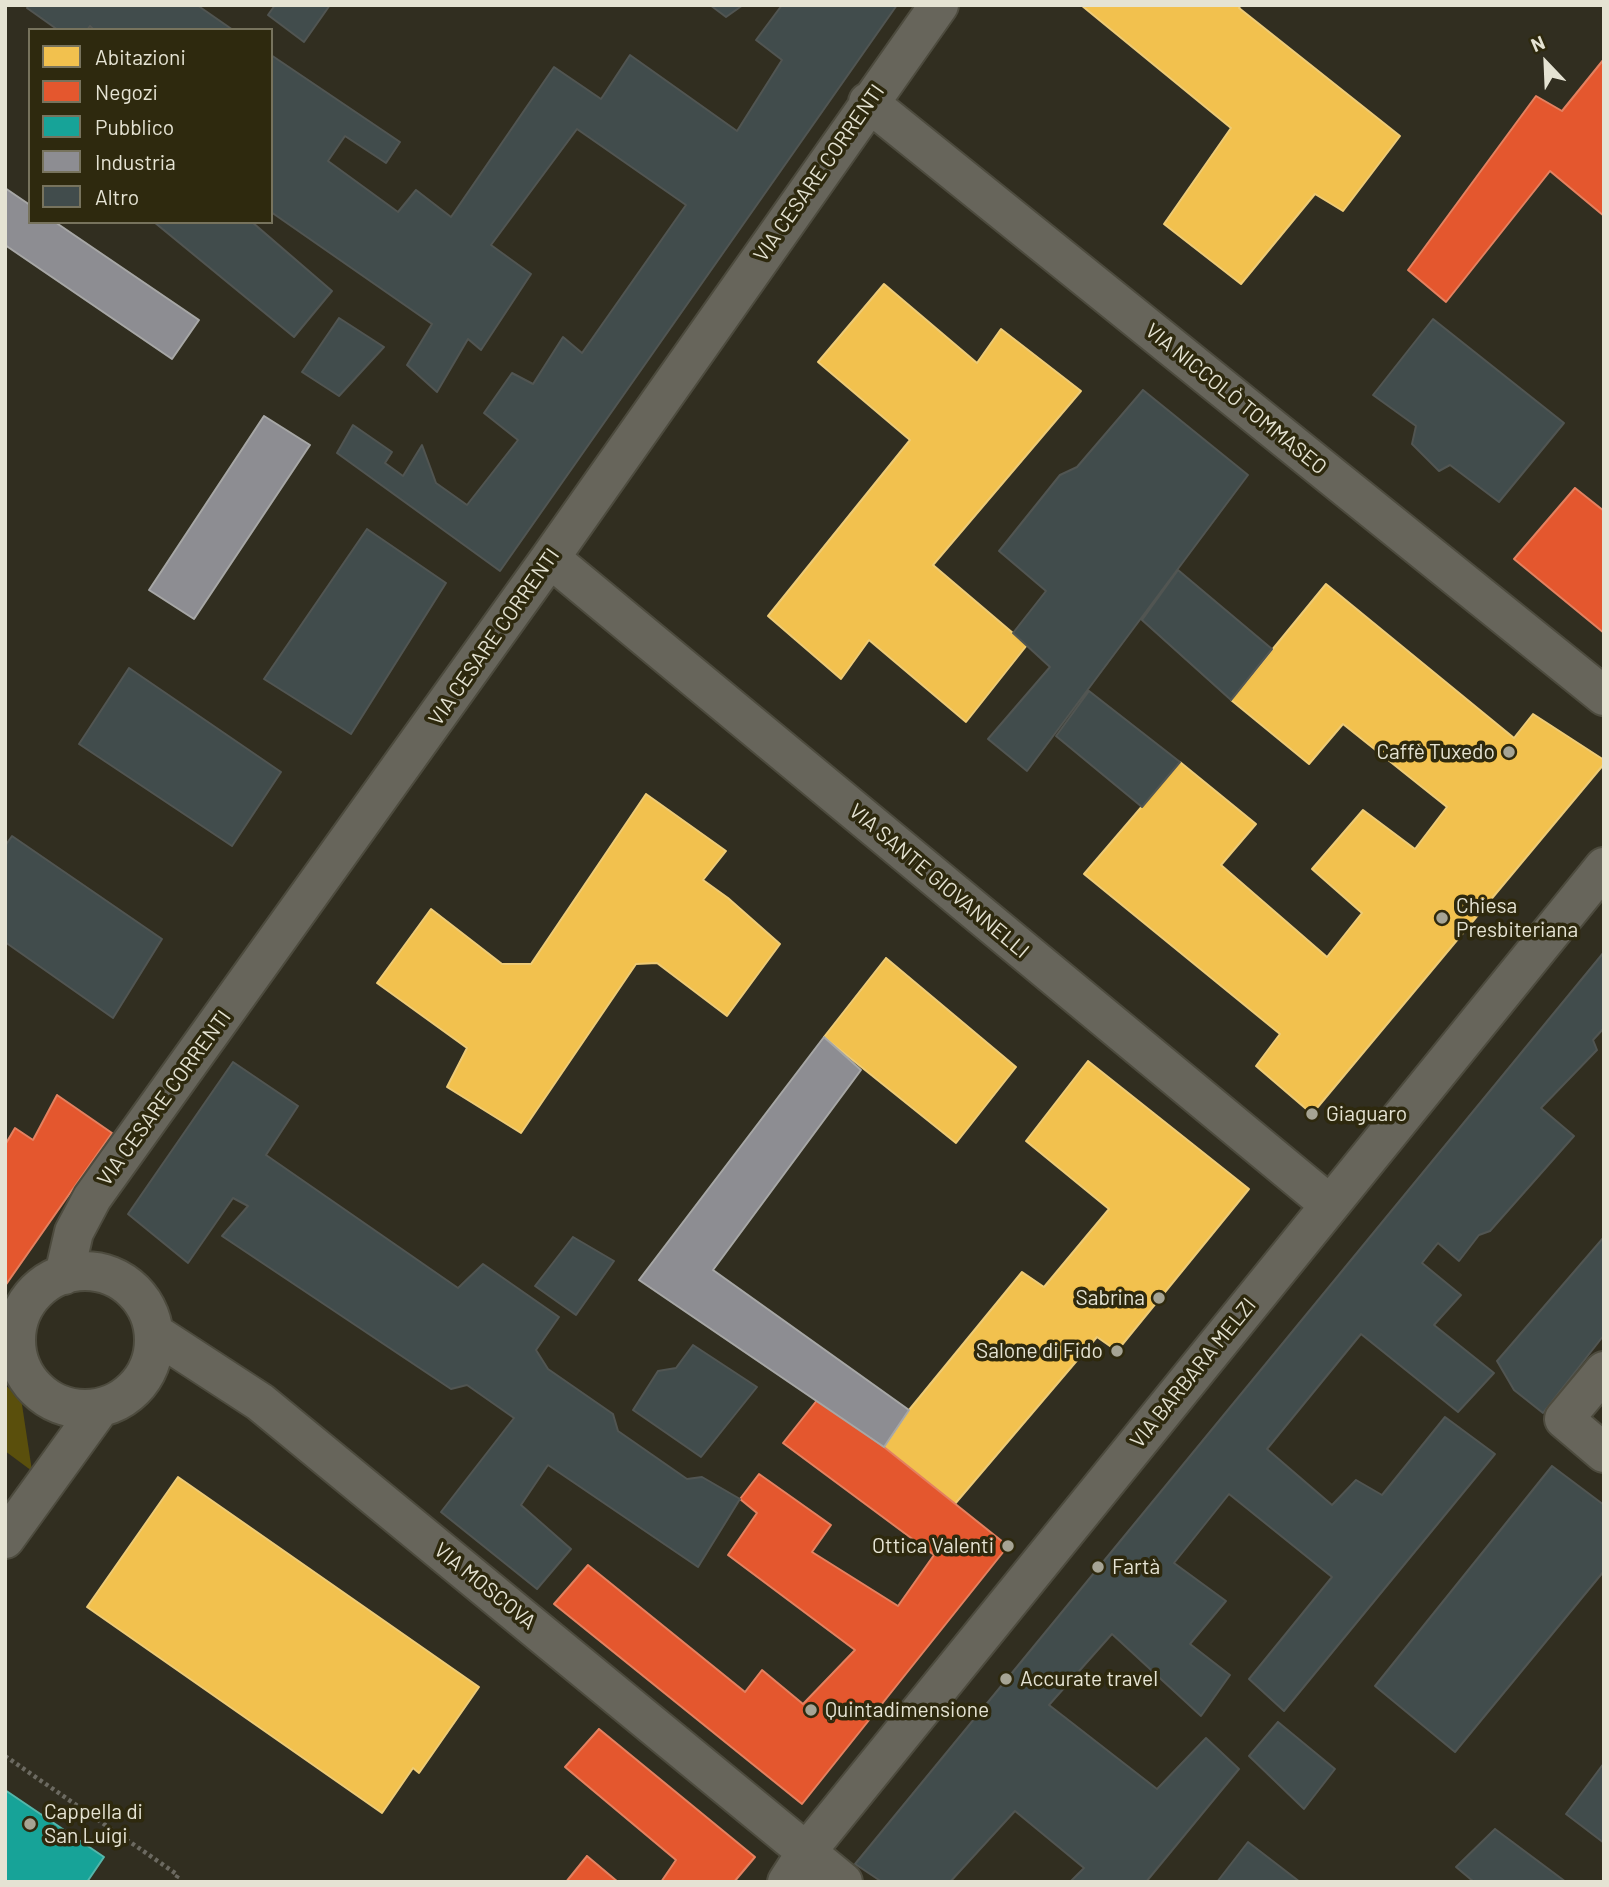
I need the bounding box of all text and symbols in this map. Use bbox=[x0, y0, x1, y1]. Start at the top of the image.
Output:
legend bbox=[28, 28, 273, 224]
north arrow bbox=[1511, 28, 1581, 98]
text: N bbox=[1527, 30, 1548, 56]
text: Abitazioni bbox=[95, 44, 186, 69]
text: Negozi bbox=[95, 79, 158, 104]
street label: VIA CESARE CORRENTI bbox=[748, 79, 890, 267]
text: Pubblico bbox=[95, 114, 174, 139]
text: Industria bbox=[95, 149, 176, 174]
text: Altro bbox=[95, 184, 139, 209]
street label: VIA NICCOLÒ TOMMASEO bbox=[1140, 318, 1332, 480]
street label: VIA CESARE CORRENTI bbox=[423, 543, 565, 731]
place label: Caffè Tuxedo bbox=[1376, 739, 1495, 765]
marker: Caffè Tuxedo bbox=[1501, 744, 1517, 760]
street label: VIA SANTE GIOVANNELLI bbox=[844, 798, 1034, 964]
place label: Chiesa Presbiteriana bbox=[1456, 893, 1578, 943]
marker: Chiesa Presbiteriana bbox=[1434, 910, 1450, 926]
street label: VIA CESARE CORRENTI bbox=[92, 1005, 236, 1191]
place label: Giaguaro bbox=[1326, 1101, 1407, 1127]
marker: Giaguaro bbox=[1304, 1106, 1320, 1122]
place label: Sabrina bbox=[1076, 1285, 1145, 1311]
marker: Sabrina bbox=[1151, 1290, 1167, 1306]
street label: VIA BARBARA MELZI bbox=[1125, 1293, 1261, 1453]
place label: Salone di Fido bbox=[976, 1338, 1103, 1364]
marker: Salone di Fido bbox=[1109, 1343, 1125, 1359]
place label: Ottica Valenti bbox=[872, 1533, 994, 1559]
street label: VIA MOSCOVA bbox=[429, 1537, 541, 1635]
marker: Ottica Valenti bbox=[1000, 1538, 1016, 1554]
place label: Fartà bbox=[1112, 1554, 1160, 1580]
marker: Fartà bbox=[1090, 1559, 1106, 1575]
place label: Accurate travel bbox=[1020, 1666, 1158, 1692]
marker: Accurate travel bbox=[998, 1671, 1014, 1687]
place label: Quintadimensione bbox=[825, 1697, 989, 1723]
marker: Quintadimensione bbox=[803, 1702, 819, 1718]
place label: Cappella di San Luigi bbox=[44, 1799, 143, 1849]
marker: Cappella di San Luigi bbox=[22, 1816, 38, 1832]

